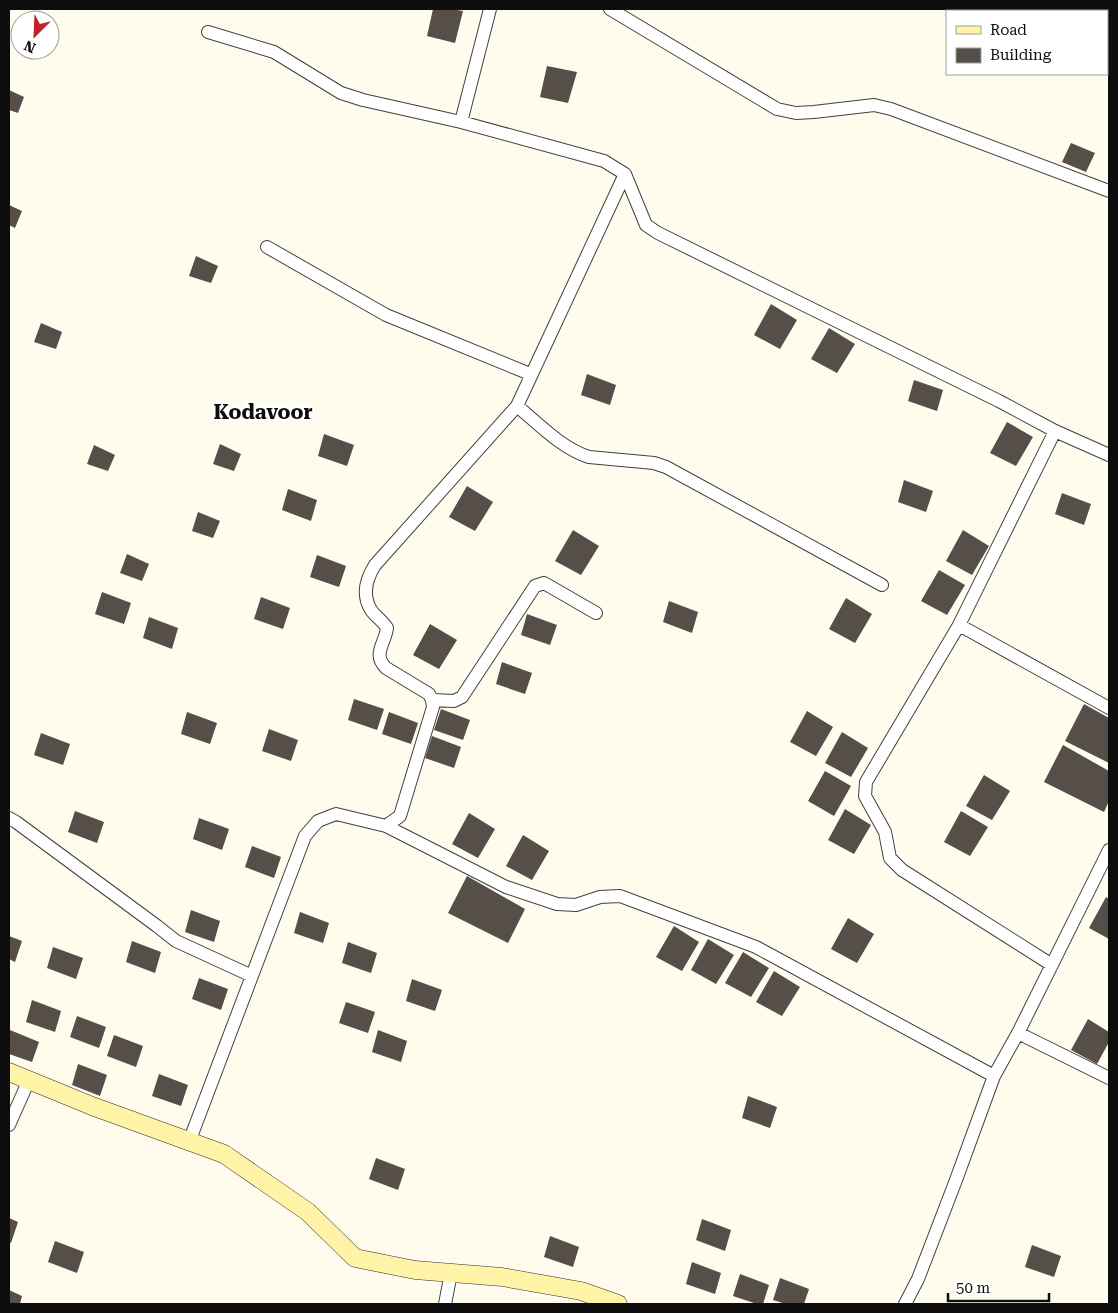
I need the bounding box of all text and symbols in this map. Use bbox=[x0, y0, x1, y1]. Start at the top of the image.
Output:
north arrow bbox=[10, 10, 60, 60]
legend bbox=[946, 10, 1108, 75]
text: Road bbox=[990, 21, 1027, 39]
text: N bbox=[21, 37, 38, 56]
text: Building bbox=[990, 46, 1052, 64]
district label: Kodavoor bbox=[213, 400, 313, 424]
scale bar bbox=[948, 1270, 1049, 1302]
text: 50 m bbox=[956, 1279, 991, 1297]

